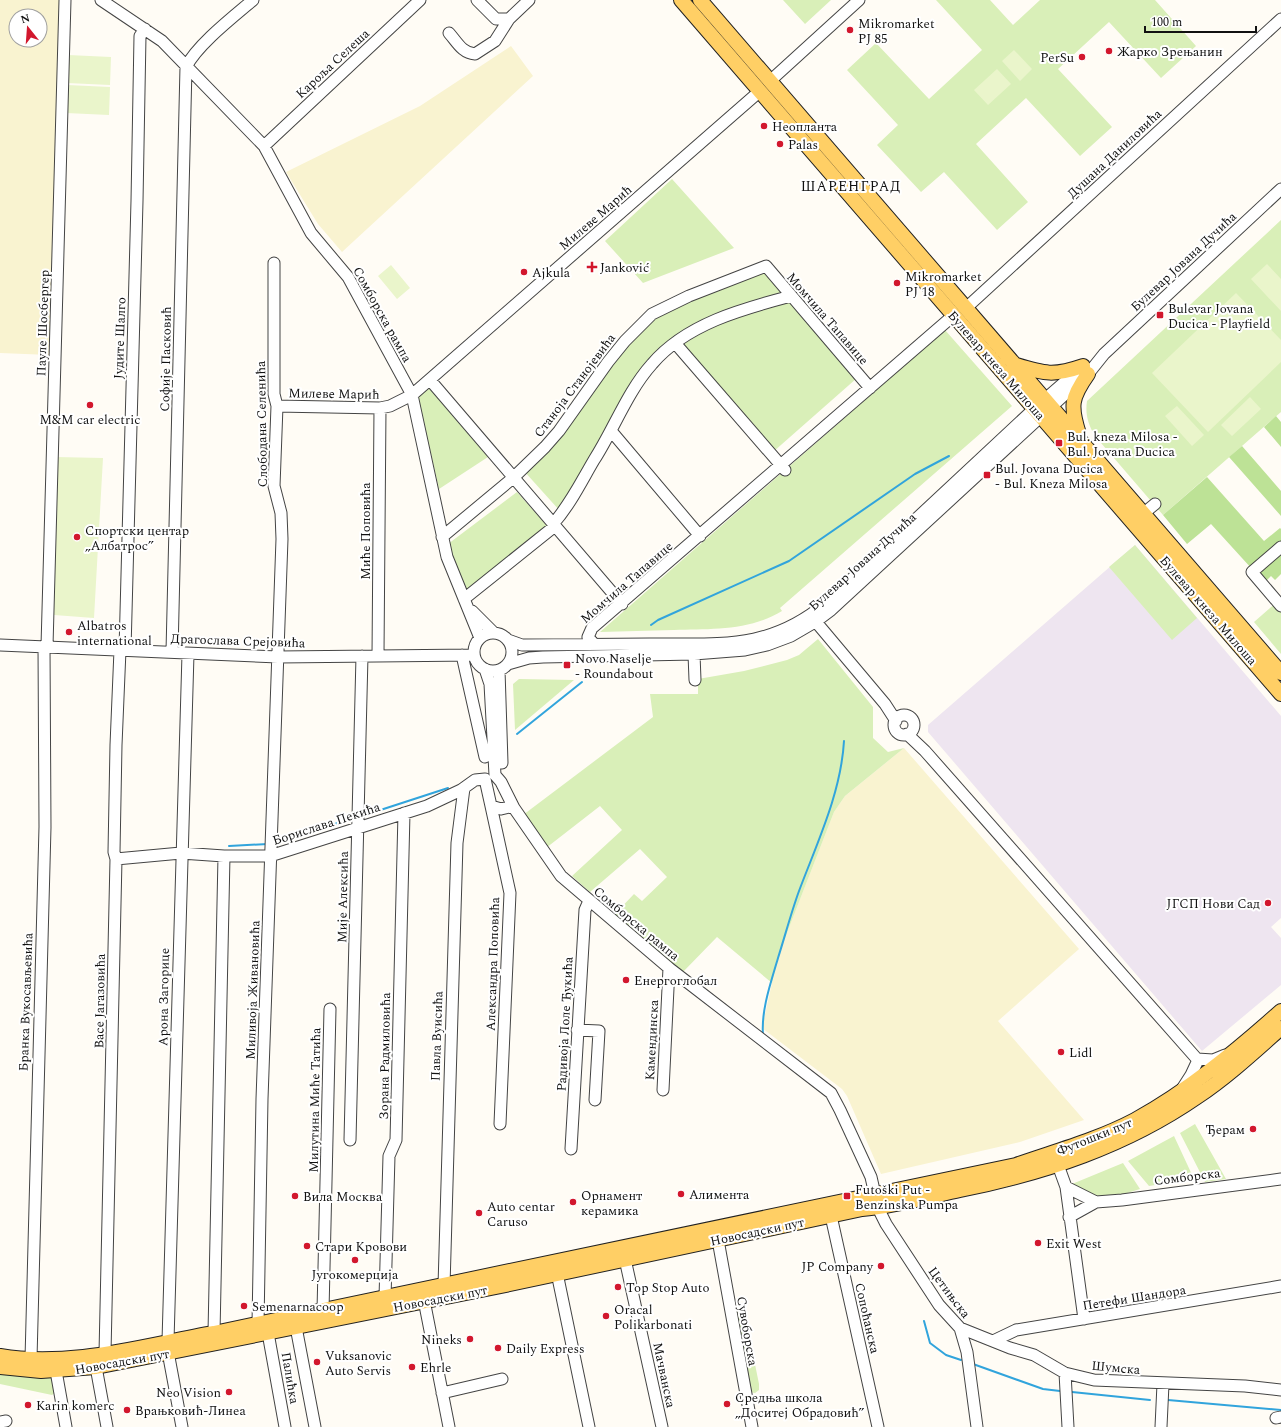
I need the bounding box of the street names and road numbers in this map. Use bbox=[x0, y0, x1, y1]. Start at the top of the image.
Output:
street label: Кароља Селеша bbox=[291, 24, 375, 103]
street label: Душана Даниловића bbox=[1063, 104, 1167, 203]
street label: Милеве Марић bbox=[555, 180, 637, 255]
street label: Булевар Јована Дучића bbox=[1126, 207, 1242, 316]
street label: Сомборска рампа bbox=[347, 263, 417, 367]
street label: Момчила Тапавице bbox=[781, 268, 873, 369]
street label: Пауле Шосбергер bbox=[31, 269, 55, 377]
street label: Јудите Шалго bbox=[109, 297, 131, 379]
street label: Софије Пасковић bbox=[155, 306, 177, 412]
street label: Булевар кнеза Милоша bbox=[943, 306, 1050, 426]
street label: Станоја Станојевића bbox=[529, 329, 621, 442]
street label: Слободана Селенића bbox=[251, 360, 273, 487]
street label: Милеве Марић bbox=[288, 383, 380, 405]
street label: Миће Поповића bbox=[356, 482, 376, 580]
street label: Булевар Јована Дучића bbox=[804, 507, 921, 616]
street label: Момчила Тапавице bbox=[576, 537, 677, 629]
street label: Булевар кнеза Милоша bbox=[1155, 551, 1262, 671]
street label: Драгослава Срејовића bbox=[170, 629, 306, 653]
street label: Борислава Пекића bbox=[270, 797, 383, 851]
street label: Мије Алексића bbox=[332, 850, 354, 943]
street label: Сомборска рампа bbox=[589, 882, 684, 966]
street label: Александра Поповића bbox=[481, 896, 505, 1031]
street label: Миливоја Живановића bbox=[241, 919, 265, 1060]
street label: Бранка Вукосављевића bbox=[14, 932, 38, 1072]
street label: Арона Загорице bbox=[153, 948, 175, 1046]
street label: Васе Јагазовића bbox=[89, 953, 111, 1049]
street label: Радивоја Лоле Ђукића bbox=[551, 956, 579, 1092]
street label: Павла Вуисића bbox=[425, 990, 449, 1081]
street label: Зорана Радмиловића bbox=[374, 992, 396, 1120]
street label: Камендинска bbox=[640, 999, 664, 1081]
street label: Милутина Миће Татића bbox=[304, 1027, 326, 1173]
street label: Футошки пут bbox=[1054, 1113, 1135, 1161]
street label: Сомборска bbox=[1153, 1163, 1222, 1191]
street label: Новосадски пут bbox=[708, 1212, 806, 1252]
street label: Цетињска bbox=[923, 1262, 976, 1323]
street label: Новосадски пут bbox=[391, 1280, 489, 1318]
street label: Петефи Шандора bbox=[1081, 1280, 1188, 1316]
street label: Сопоћанска bbox=[849, 1281, 885, 1356]
street label: Сувоборска bbox=[731, 1295, 763, 1368]
street label: Мачванска bbox=[647, 1341, 681, 1410]
street label: Новосадски пут bbox=[73, 1344, 171, 1380]
street label: Палићка bbox=[276, 1351, 305, 1406]
street label: Шумска bbox=[1091, 1356, 1142, 1380]

